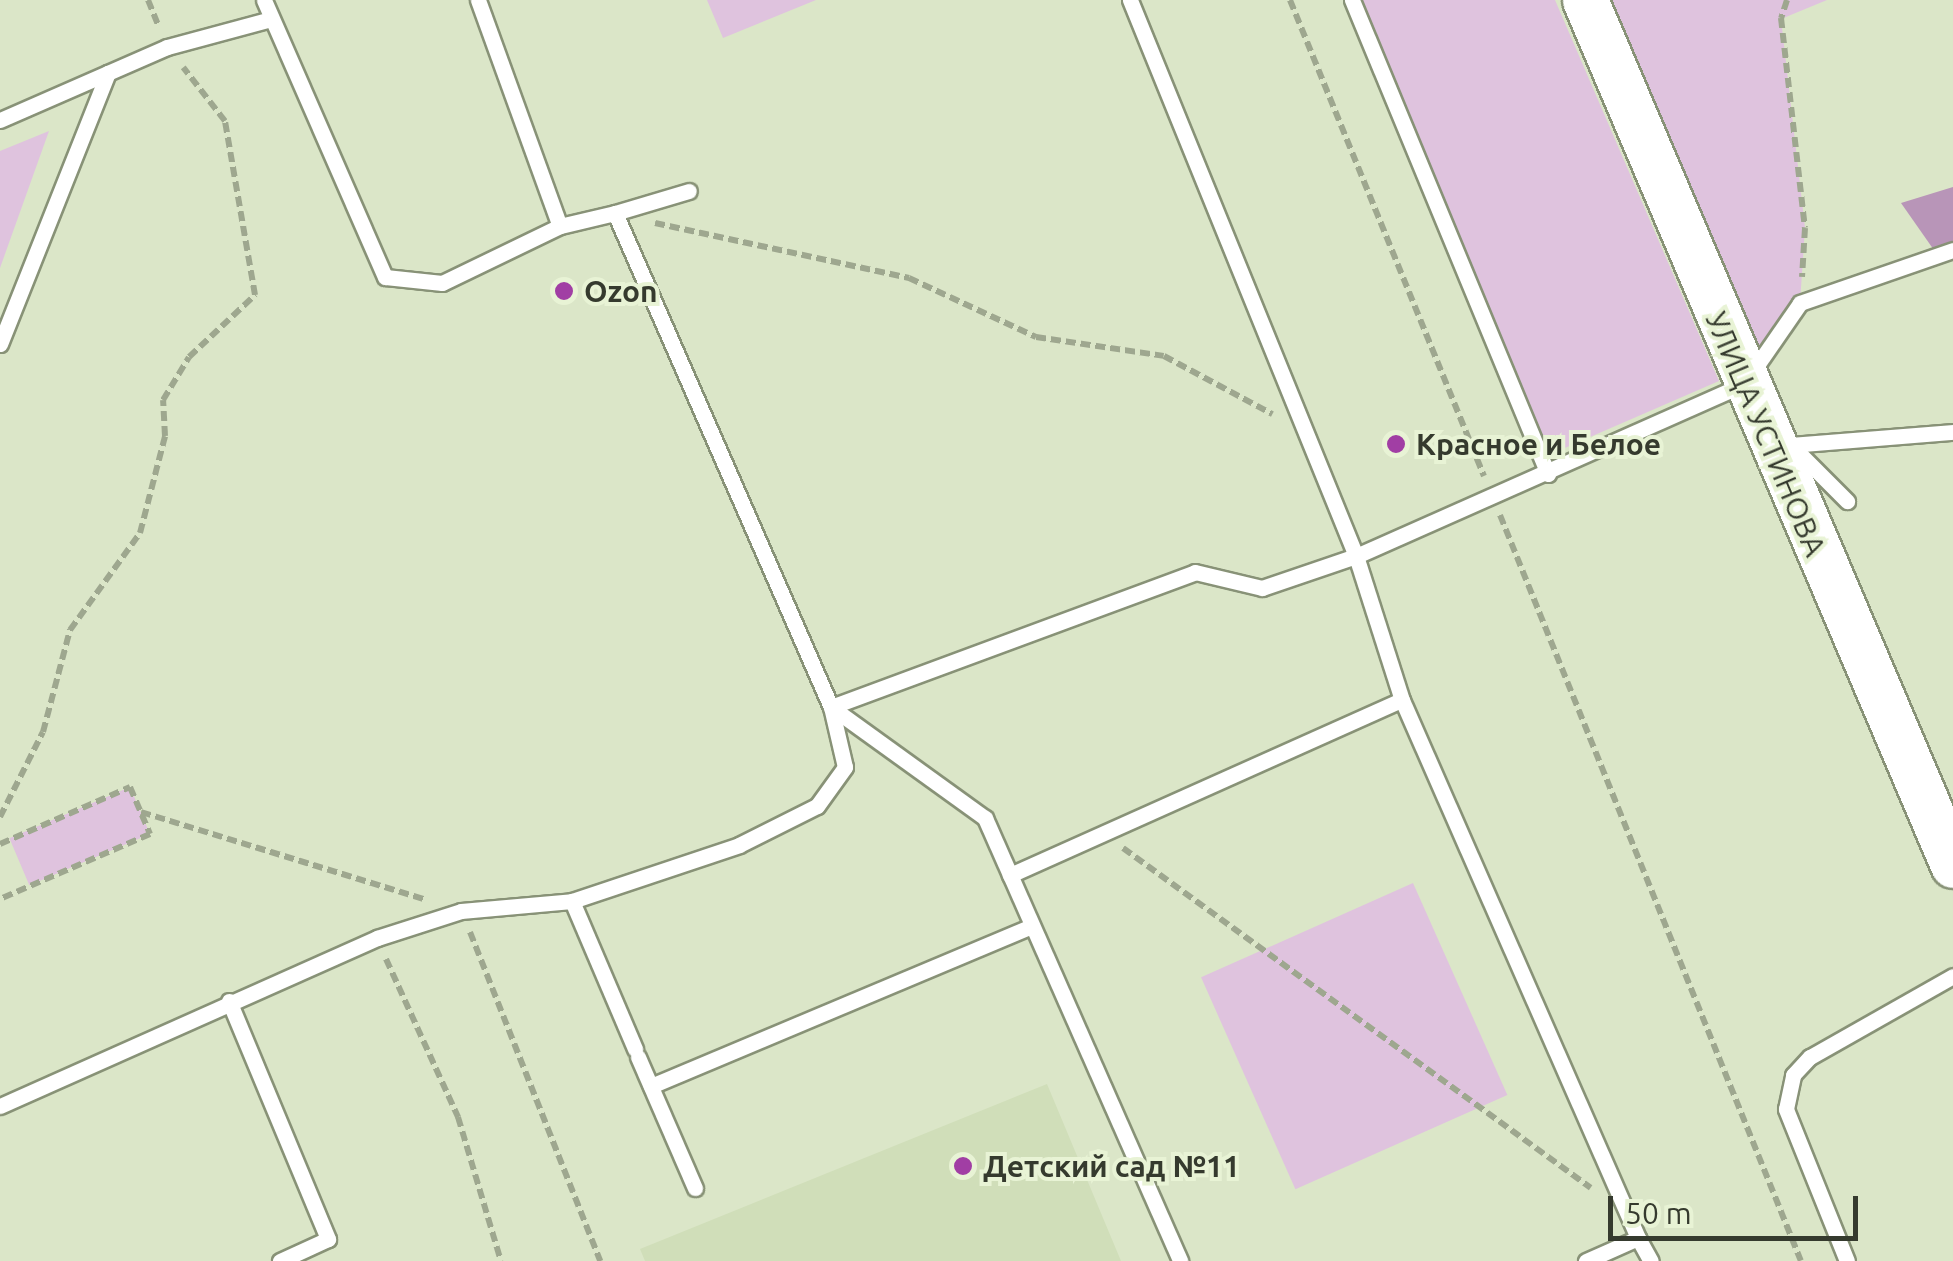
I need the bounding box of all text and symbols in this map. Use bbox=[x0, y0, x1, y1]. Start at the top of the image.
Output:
place label: Ozon bbox=[584, 273, 658, 309]
marker: Ozon bbox=[553, 280, 575, 302]
street label: УЛИЦА УСТИНОВА bbox=[1698, 306, 1834, 562]
place label: Красное и Белое bbox=[1416, 426, 1661, 462]
marker: Красное и Белое bbox=[1385, 433, 1407, 455]
place label: Детский сад №11 bbox=[983, 1148, 1240, 1184]
marker: Детский сад №11 bbox=[952, 1155, 974, 1177]
scale bar bbox=[1613, 1176, 1863, 1238]
text: 50 m bbox=[1625, 1196, 1692, 1230]

